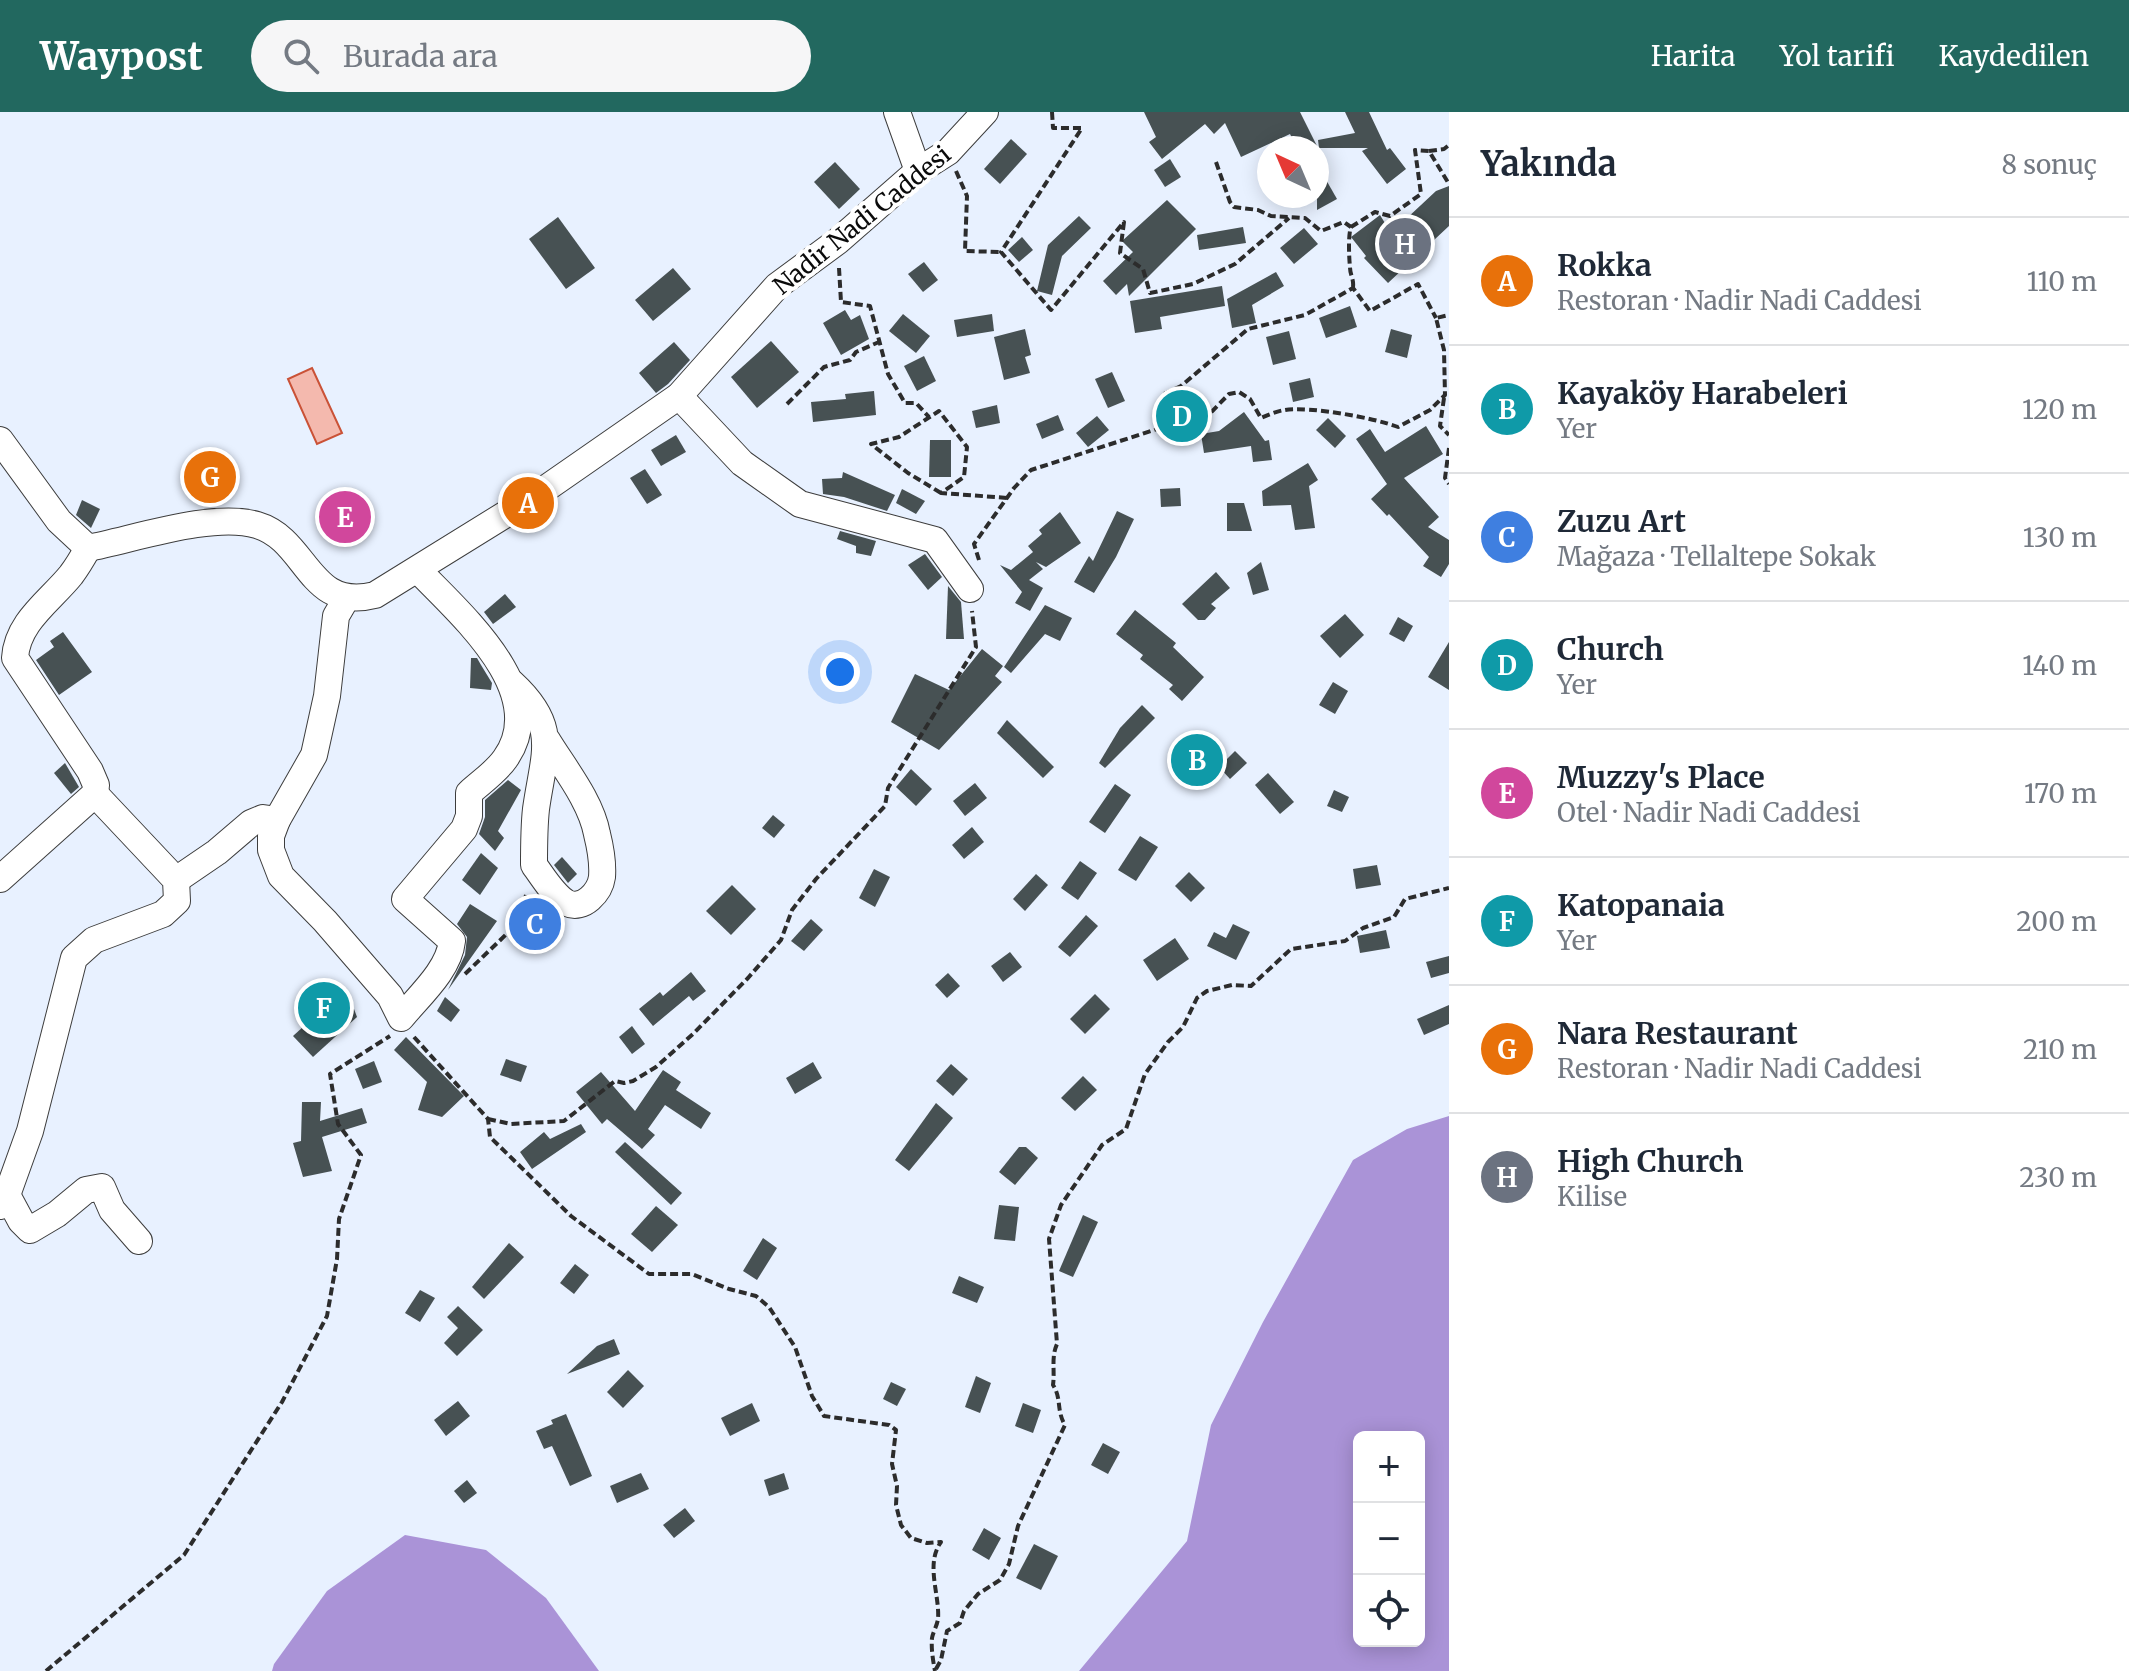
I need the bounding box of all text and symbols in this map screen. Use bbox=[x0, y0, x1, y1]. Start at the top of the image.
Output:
search box bbox=[251, 20, 811, 92]
text: Waypost bbox=[40, 33, 203, 80]
icon: search bbox=[279, 34, 323, 78]
text: Burada ara bbox=[343, 37, 498, 75]
text: Harita bbox=[1651, 38, 1736, 74]
text: Yol tarifi bbox=[1780, 38, 1895, 74]
text: Kaydedilen bbox=[1939, 38, 2089, 74]
north arrow bbox=[1257, 136, 1329, 208]
street label: Nadir Nadi Caddesi bbox=[767, 139, 957, 301]
text: Yakında bbox=[1481, 143, 1617, 185]
text: 8 sonuç bbox=[2002, 148, 2097, 181]
pin: H bbox=[1379, 214, 1431, 274]
text: Rokka bbox=[1557, 246, 1652, 284]
text: A bbox=[1498, 265, 1516, 298]
text: 110 m bbox=[2027, 265, 2097, 298]
text: Restoran · Nadir Nadi Caddesi bbox=[1557, 284, 1922, 317]
text: Kayaköy Harabeleri bbox=[1557, 374, 1848, 412]
pin: D bbox=[1156, 386, 1208, 446]
text: B bbox=[1498, 393, 1516, 426]
text: 120 m bbox=[2022, 393, 2097, 426]
text: Yer bbox=[1557, 412, 1597, 445]
pin: G bbox=[184, 447, 236, 507]
pin: A bbox=[502, 473, 554, 533]
pin: E bbox=[319, 487, 371, 547]
text: Zuzu Art bbox=[1557, 502, 1686, 540]
text: C bbox=[1498, 521, 1516, 554]
text: 130 m bbox=[2023, 521, 2097, 554]
text: Mağaza · Tellaltepe Sokak bbox=[1557, 540, 1876, 573]
text: Church bbox=[1557, 630, 1664, 668]
text: D bbox=[1497, 649, 1517, 682]
text: 140 m bbox=[2022, 649, 2097, 682]
your location bbox=[820, 652, 860, 692]
text: Yer bbox=[1557, 668, 1597, 701]
pin: B bbox=[1171, 730, 1223, 790]
text: Muzzy's Place bbox=[1557, 758, 1765, 796]
text: E bbox=[1499, 777, 1515, 810]
text: 170 m bbox=[2024, 777, 2097, 810]
text: Otel · Nadir Nadi Caddesi bbox=[1557, 796, 1860, 829]
text: Katopanaia bbox=[1557, 886, 1725, 924]
pin: C bbox=[509, 894, 561, 954]
text: F bbox=[1499, 905, 1515, 938]
text: 200 m bbox=[2016, 905, 2097, 938]
text: Yer bbox=[1557, 924, 1597, 957]
pin: F bbox=[298, 978, 350, 1038]
text: Nara Restaurant bbox=[1557, 1014, 1798, 1052]
text: G bbox=[1498, 1033, 1516, 1066]
text: 210 m bbox=[2023, 1033, 2097, 1066]
text: Restoran · Nadir Nadi Caddesi bbox=[1557, 1052, 1922, 1085]
text: High Church bbox=[1557, 1142, 1744, 1180]
text: H bbox=[1496, 1161, 1518, 1194]
text: 230 m bbox=[2019, 1161, 2097, 1194]
text: Kilise bbox=[1557, 1180, 1627, 1213]
map controls bbox=[1353, 1431, 1425, 1647]
button: + bbox=[1353, 1431, 1425, 1503]
button: − bbox=[1353, 1503, 1425, 1575]
button: locate bbox=[1353, 1575, 1425, 1647]

